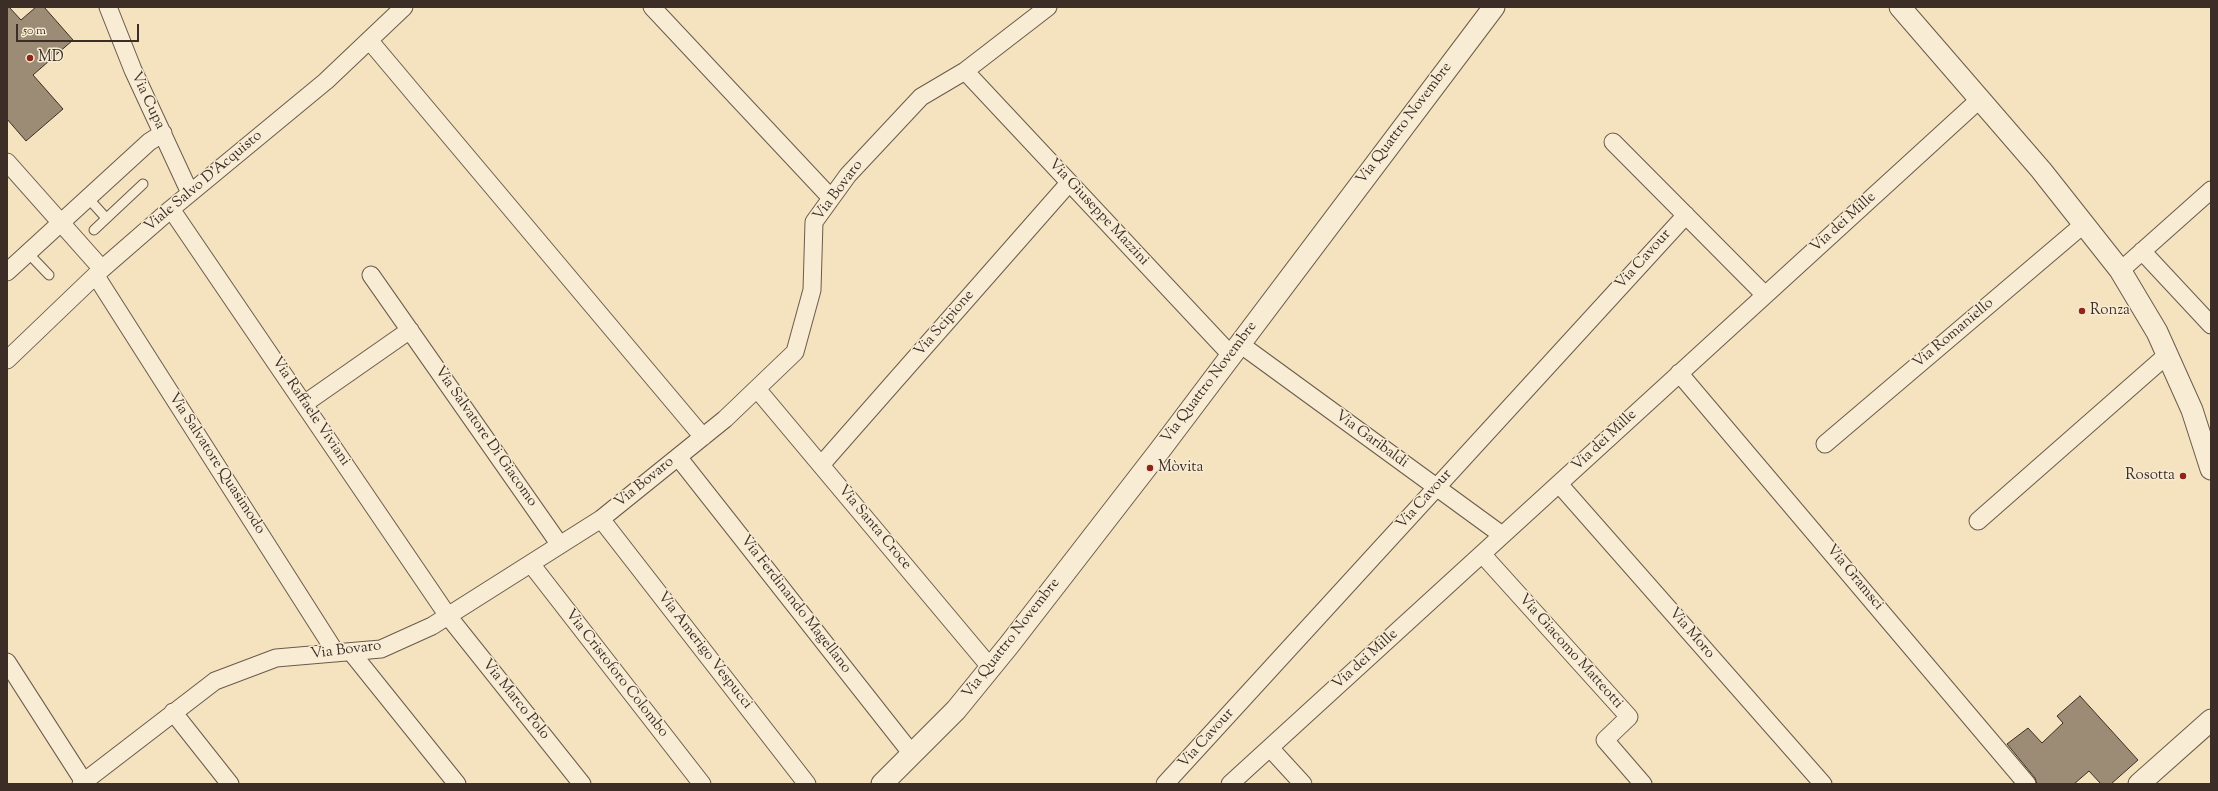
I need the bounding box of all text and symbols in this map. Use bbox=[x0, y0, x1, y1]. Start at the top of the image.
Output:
scale bar bbox=[18, 16, 141, 42]
text: 50 m bbox=[23, 22, 46, 40]
place label: MD bbox=[38, 49, 64, 67]
marker: MD bbox=[25, 53, 35, 63]
street label: Via Quattro Novembre bbox=[1353, 60, 1457, 188]
street label: Via Cupa bbox=[126, 69, 168, 133]
street label: Viale Salvo D'Acquisto bbox=[142, 128, 266, 236]
street label: Via Giuseppe Mazzini bbox=[1044, 156, 1152, 270]
street label: Via Bovaro bbox=[810, 157, 868, 225]
street label: Via dei Mille bbox=[1808, 189, 1880, 257]
street label: Via Cavour bbox=[1613, 226, 1675, 294]
street label: Via Scipione bbox=[911, 287, 979, 361]
street label: Via Romaniello bbox=[1910, 295, 1998, 373]
place label: Ronza bbox=[2090, 302, 2130, 320]
marker: Ronza bbox=[2077, 306, 2087, 316]
street label: Via Quattro Novembre bbox=[1158, 319, 1262, 447]
street label: Via Raffaele Viviani bbox=[267, 354, 353, 470]
street label: Via Salvatore Di Giacomo bbox=[430, 363, 540, 511]
street label: Via Salvatore Quasimodo bbox=[164, 390, 268, 538]
street label: Via Garibaldi bbox=[1331, 407, 1411, 473]
street label: Via dei Mille bbox=[1569, 407, 1641, 475]
street label: Via Bovaro bbox=[612, 454, 678, 512]
place label: Mòvita bbox=[1158, 459, 1203, 477]
marker: Mòvita bbox=[1145, 463, 1155, 473]
street label: Via Cavour bbox=[1394, 466, 1456, 534]
place label: Rosotta bbox=[2125, 467, 2175, 485]
marker: Rosotta bbox=[2178, 471, 2188, 481]
street label: Via Santa Croce bbox=[833, 482, 915, 574]
street label: Via Ferdinando Magellano bbox=[736, 532, 854, 678]
street label: Via Gramsci bbox=[1821, 542, 1887, 614]
street label: Via Quattro Novembre bbox=[959, 575, 1065, 703]
street label: Via Amerigo Vespucci bbox=[653, 589, 755, 713]
street label: Via Giacomo Matteotti bbox=[1514, 591, 1626, 713]
street label: Via Moro bbox=[1664, 605, 1718, 663]
street label: Via Cristoforo Colombo bbox=[560, 606, 672, 742]
street label: Via dei Mille bbox=[1330, 626, 1402, 694]
street label: Via Bovaro bbox=[310, 638, 382, 664]
street label: Via Marco Polo bbox=[477, 656, 553, 744]
street label: Via Cavour bbox=[1176, 705, 1238, 773]

